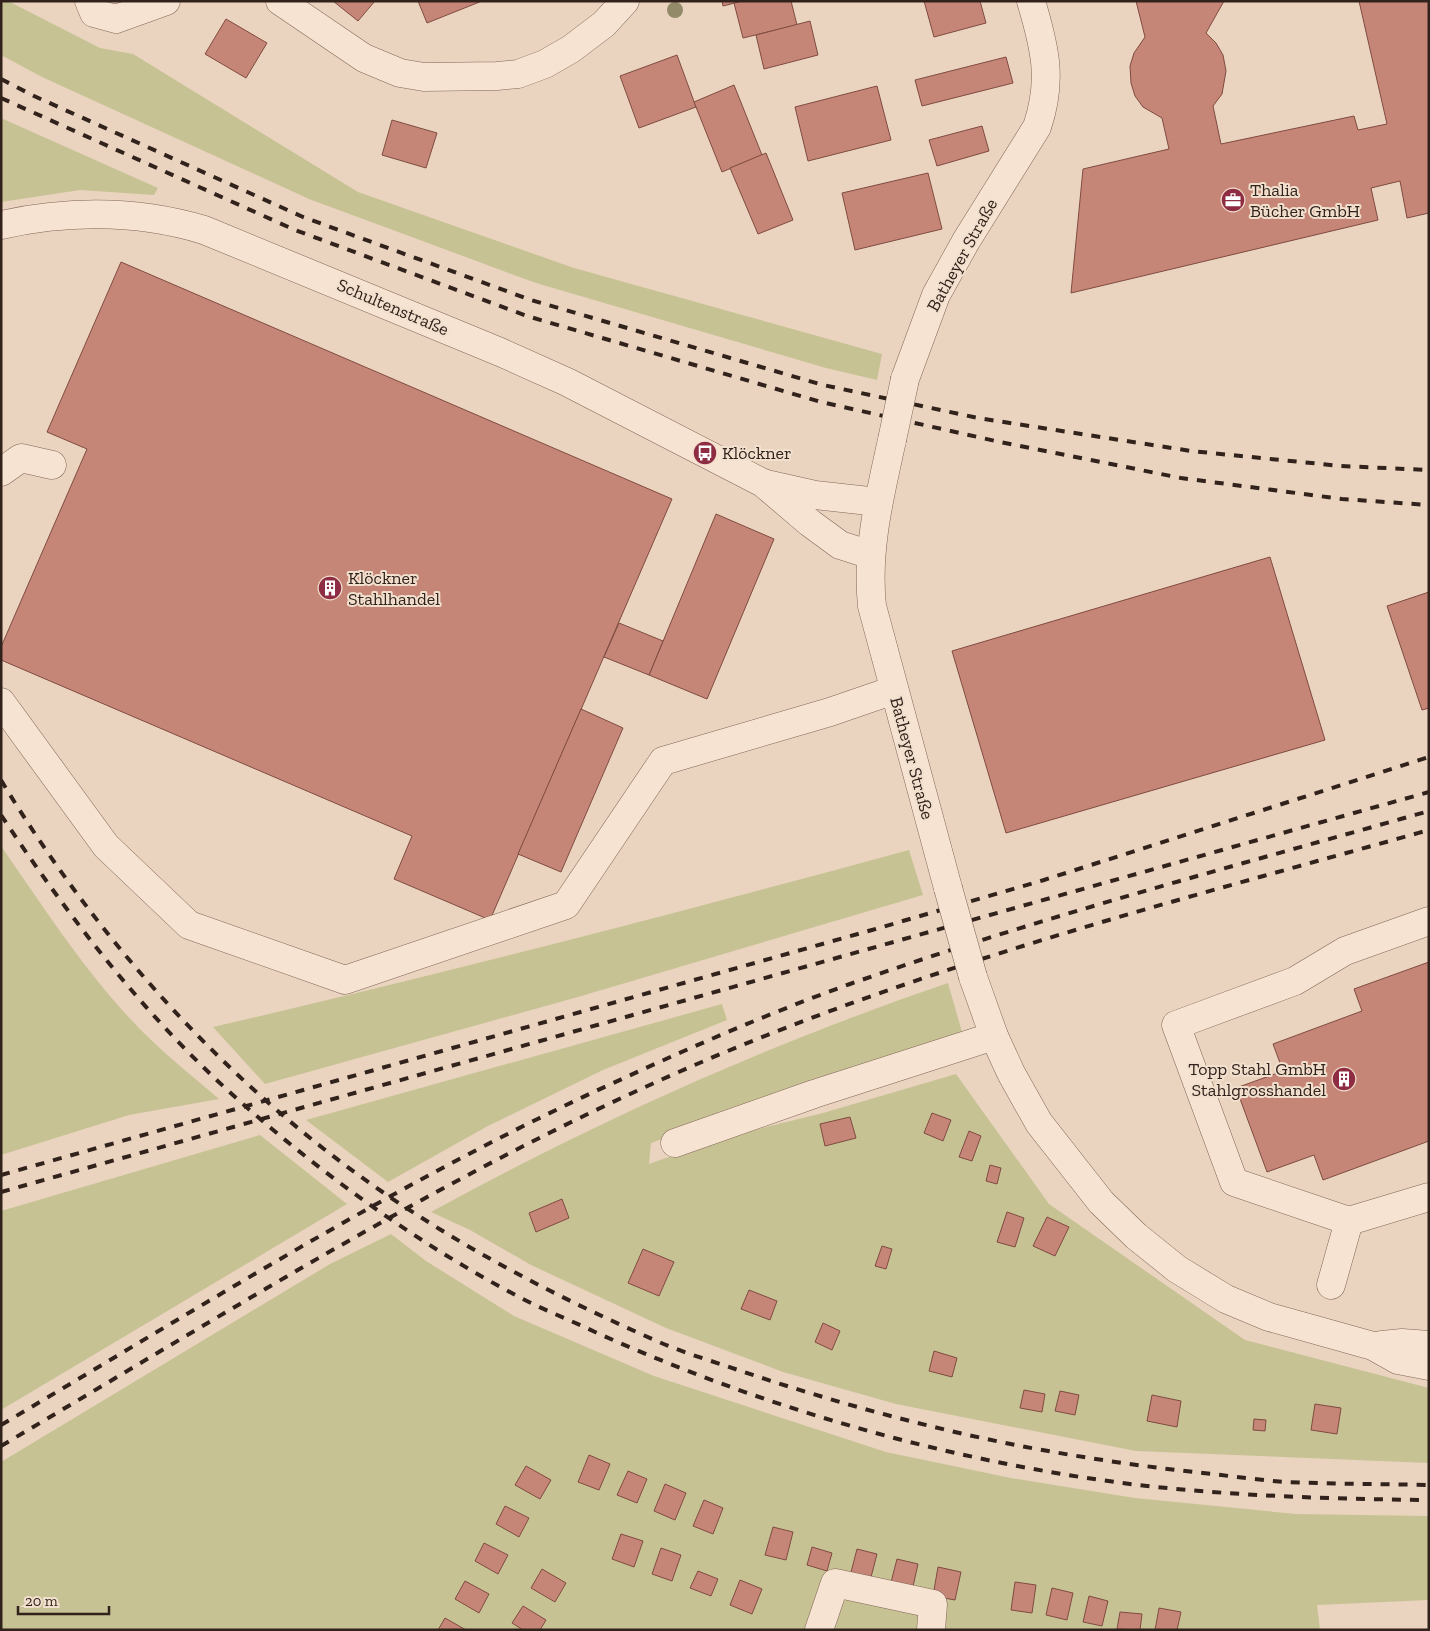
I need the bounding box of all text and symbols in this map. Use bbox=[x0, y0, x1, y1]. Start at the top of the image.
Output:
place label: Thalia Bücher GmbH bbox=[1250, 179, 1360, 222]
office icon: Thalia Bücher GmbH bbox=[1220, 187, 1246, 213]
street label: Batheyer Straße bbox=[922, 195, 1002, 315]
street label: Schultenstraße bbox=[334, 274, 452, 340]
bus stop icon: Klöckner bbox=[692, 440, 718, 466]
place label: Klöckner bbox=[722, 442, 792, 464]
place label: Klöckner Stahlhandel bbox=[348, 567, 440, 610]
building icon: Klöckner Stahlhandel bbox=[317, 575, 343, 601]
street label: Batheyer Straße bbox=[885, 694, 939, 822]
place label: Topp Stahl GmbH Stahlgrosshandel bbox=[1188, 1058, 1326, 1101]
building icon: Topp Stahl GmbH Stahlgrosshandel bbox=[1331, 1066, 1357, 1092]
scale bar bbox=[18, 1584, 109, 1616]
text: 20 m bbox=[25, 1592, 58, 1610]

